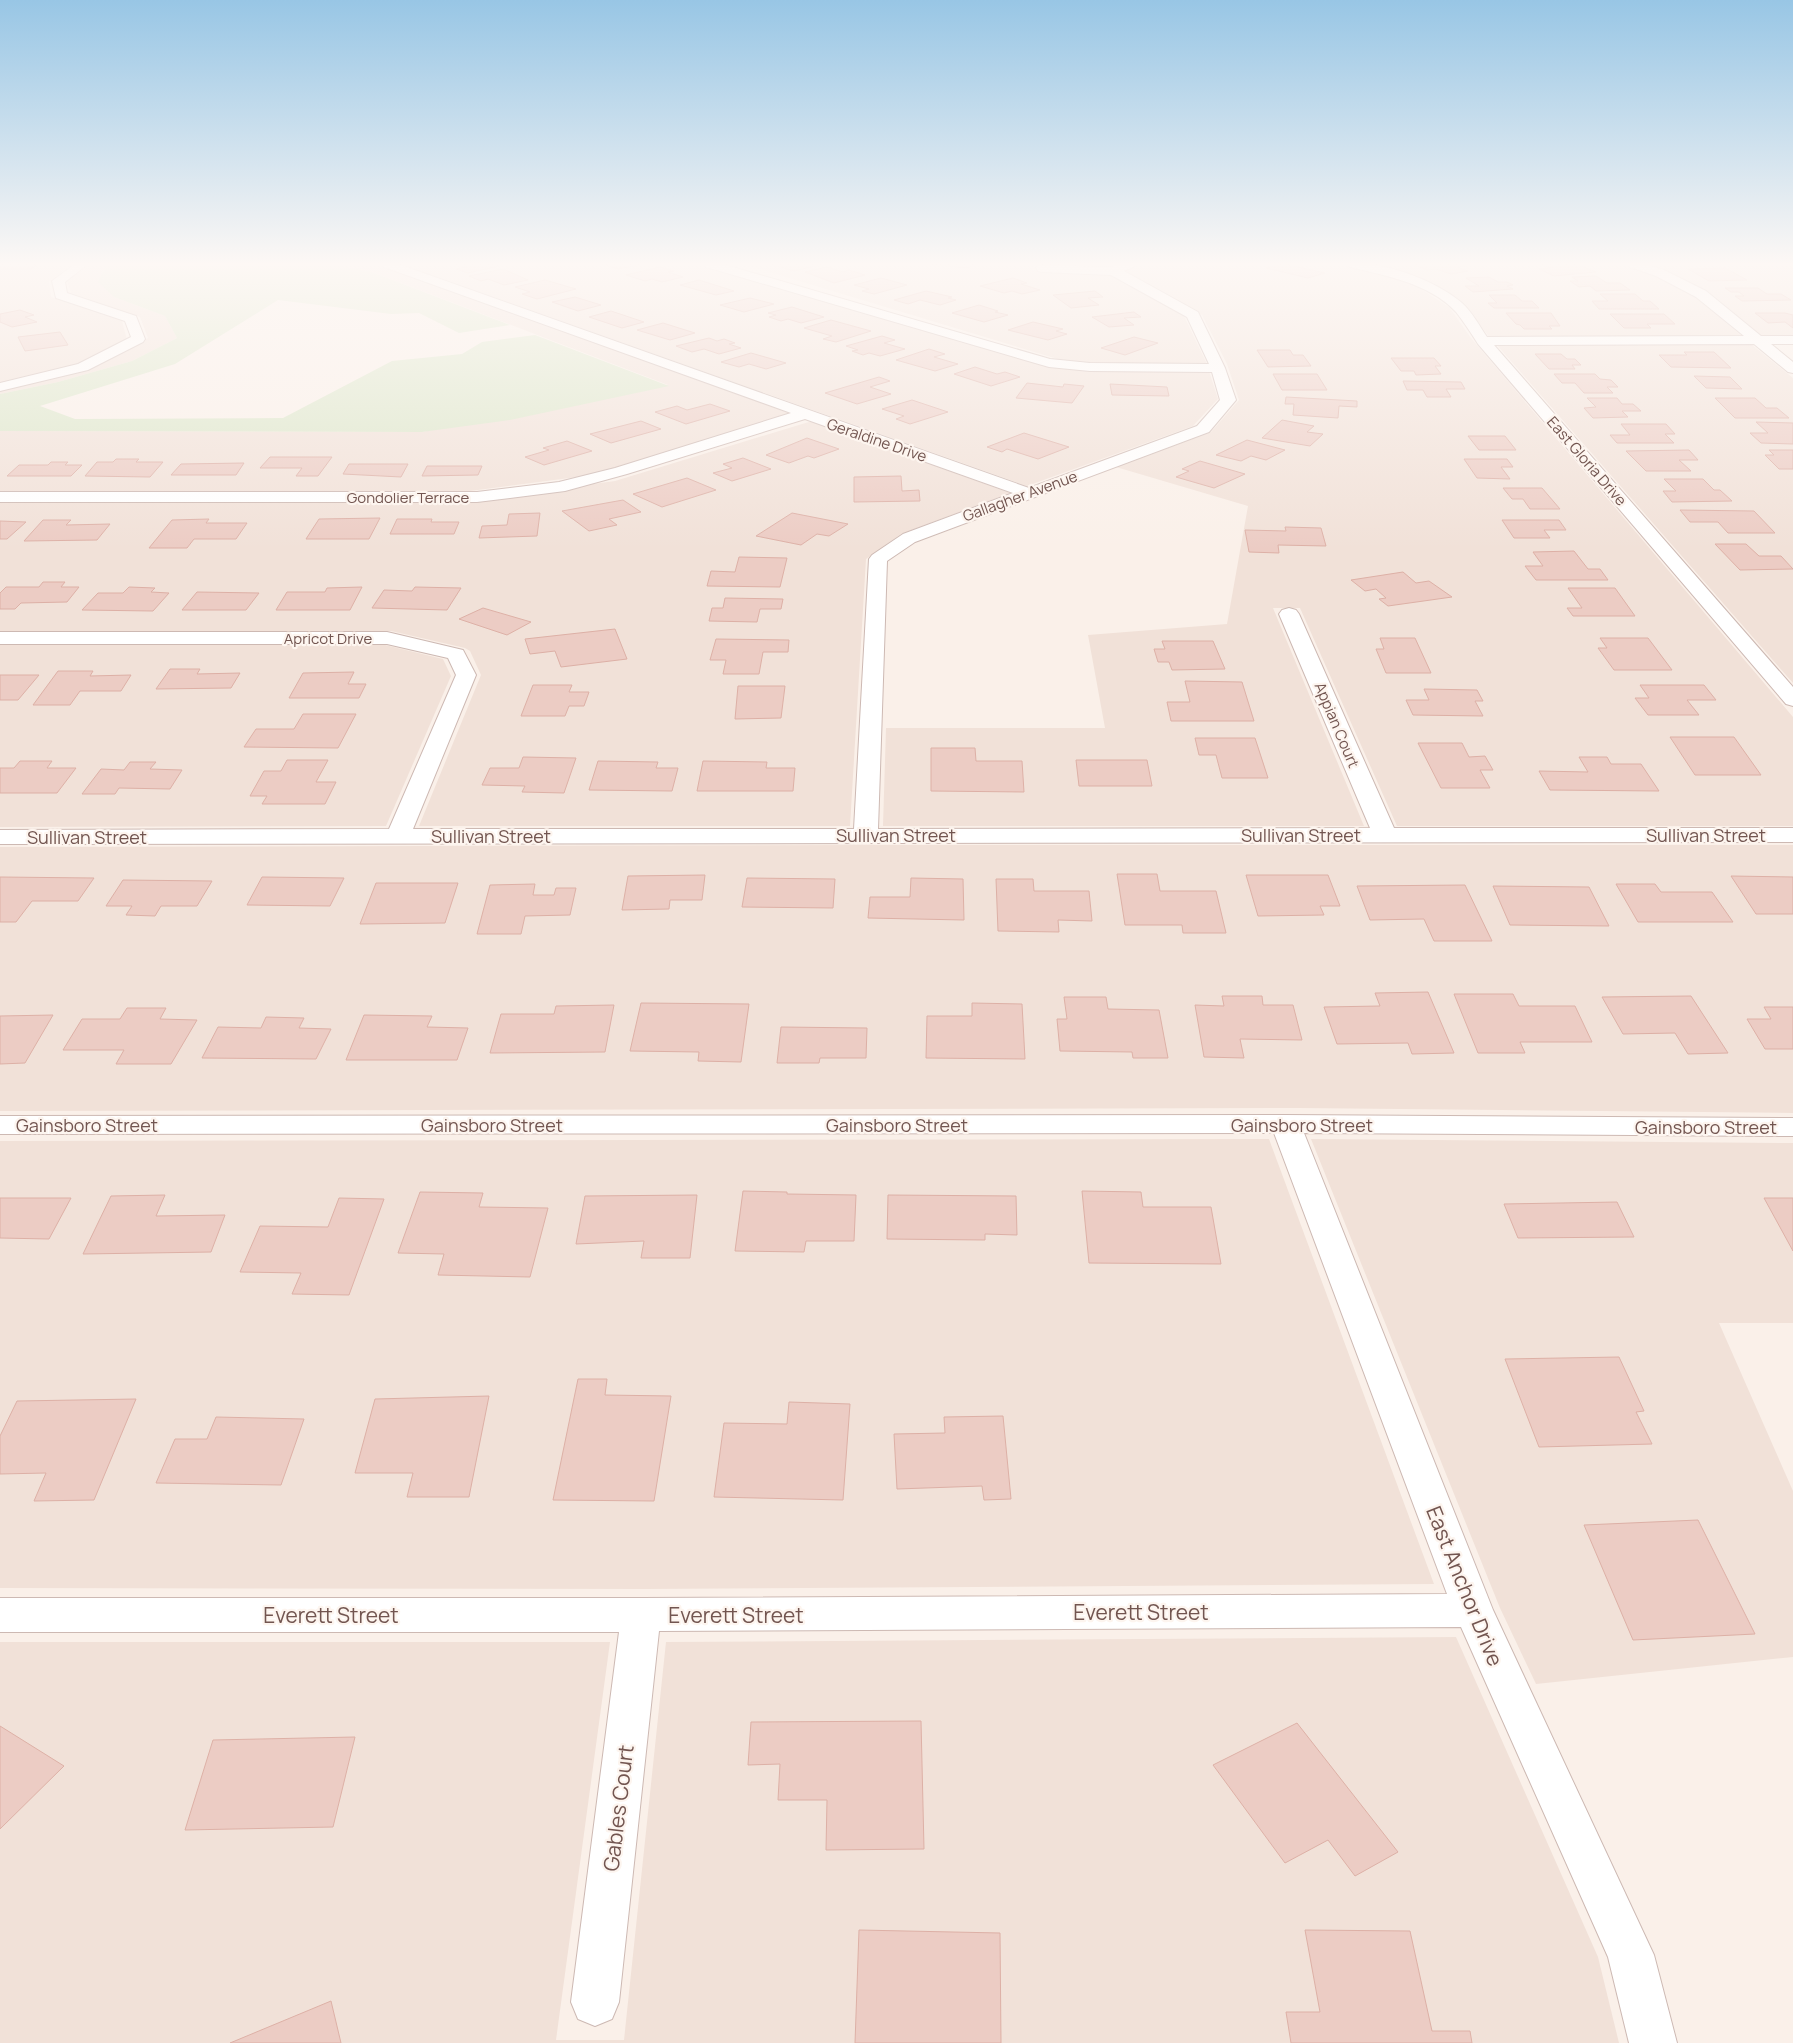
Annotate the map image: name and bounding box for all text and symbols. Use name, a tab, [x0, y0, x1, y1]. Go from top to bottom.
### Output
street label: East Gloria Drive	[1542, 412, 1632, 510]
street label: Geraldine Drive	[824, 413, 930, 467]
street label: Gallagher Avenue	[960, 465, 1080, 526]
street label: Gondolier Terrace	[347, 487, 469, 508]
street label: Apricot Drive	[284, 628, 372, 649]
street label: Appian Court	[1310, 679, 1364, 771]
street label: Sullivan Street	[836, 823, 956, 847]
street label: Sullivan Street	[1241, 823, 1361, 847]
street label: Sullivan Street	[1646, 823, 1766, 847]
street label: Sullivan Street	[431, 824, 551, 848]
street label: Sullivan Street	[27, 825, 147, 849]
street label: Gainsboro Street	[16, 1113, 158, 1137]
street label: Gainsboro Street	[421, 1113, 563, 1137]
street label: Gainsboro Street	[826, 1113, 968, 1137]
street label: Gainsboro Street	[1231, 1113, 1373, 1137]
street label: Gainsboro Street	[1635, 1115, 1777, 1139]
street label: East Anchor Drive	[1420, 1502, 1510, 1670]
street label: Everett Street	[1073, 1598, 1209, 1626]
street label: Everett Street	[263, 1601, 399, 1629]
street label: Everett Street	[668, 1601, 804, 1629]
street label: Gables Court	[596, 1743, 640, 1873]

